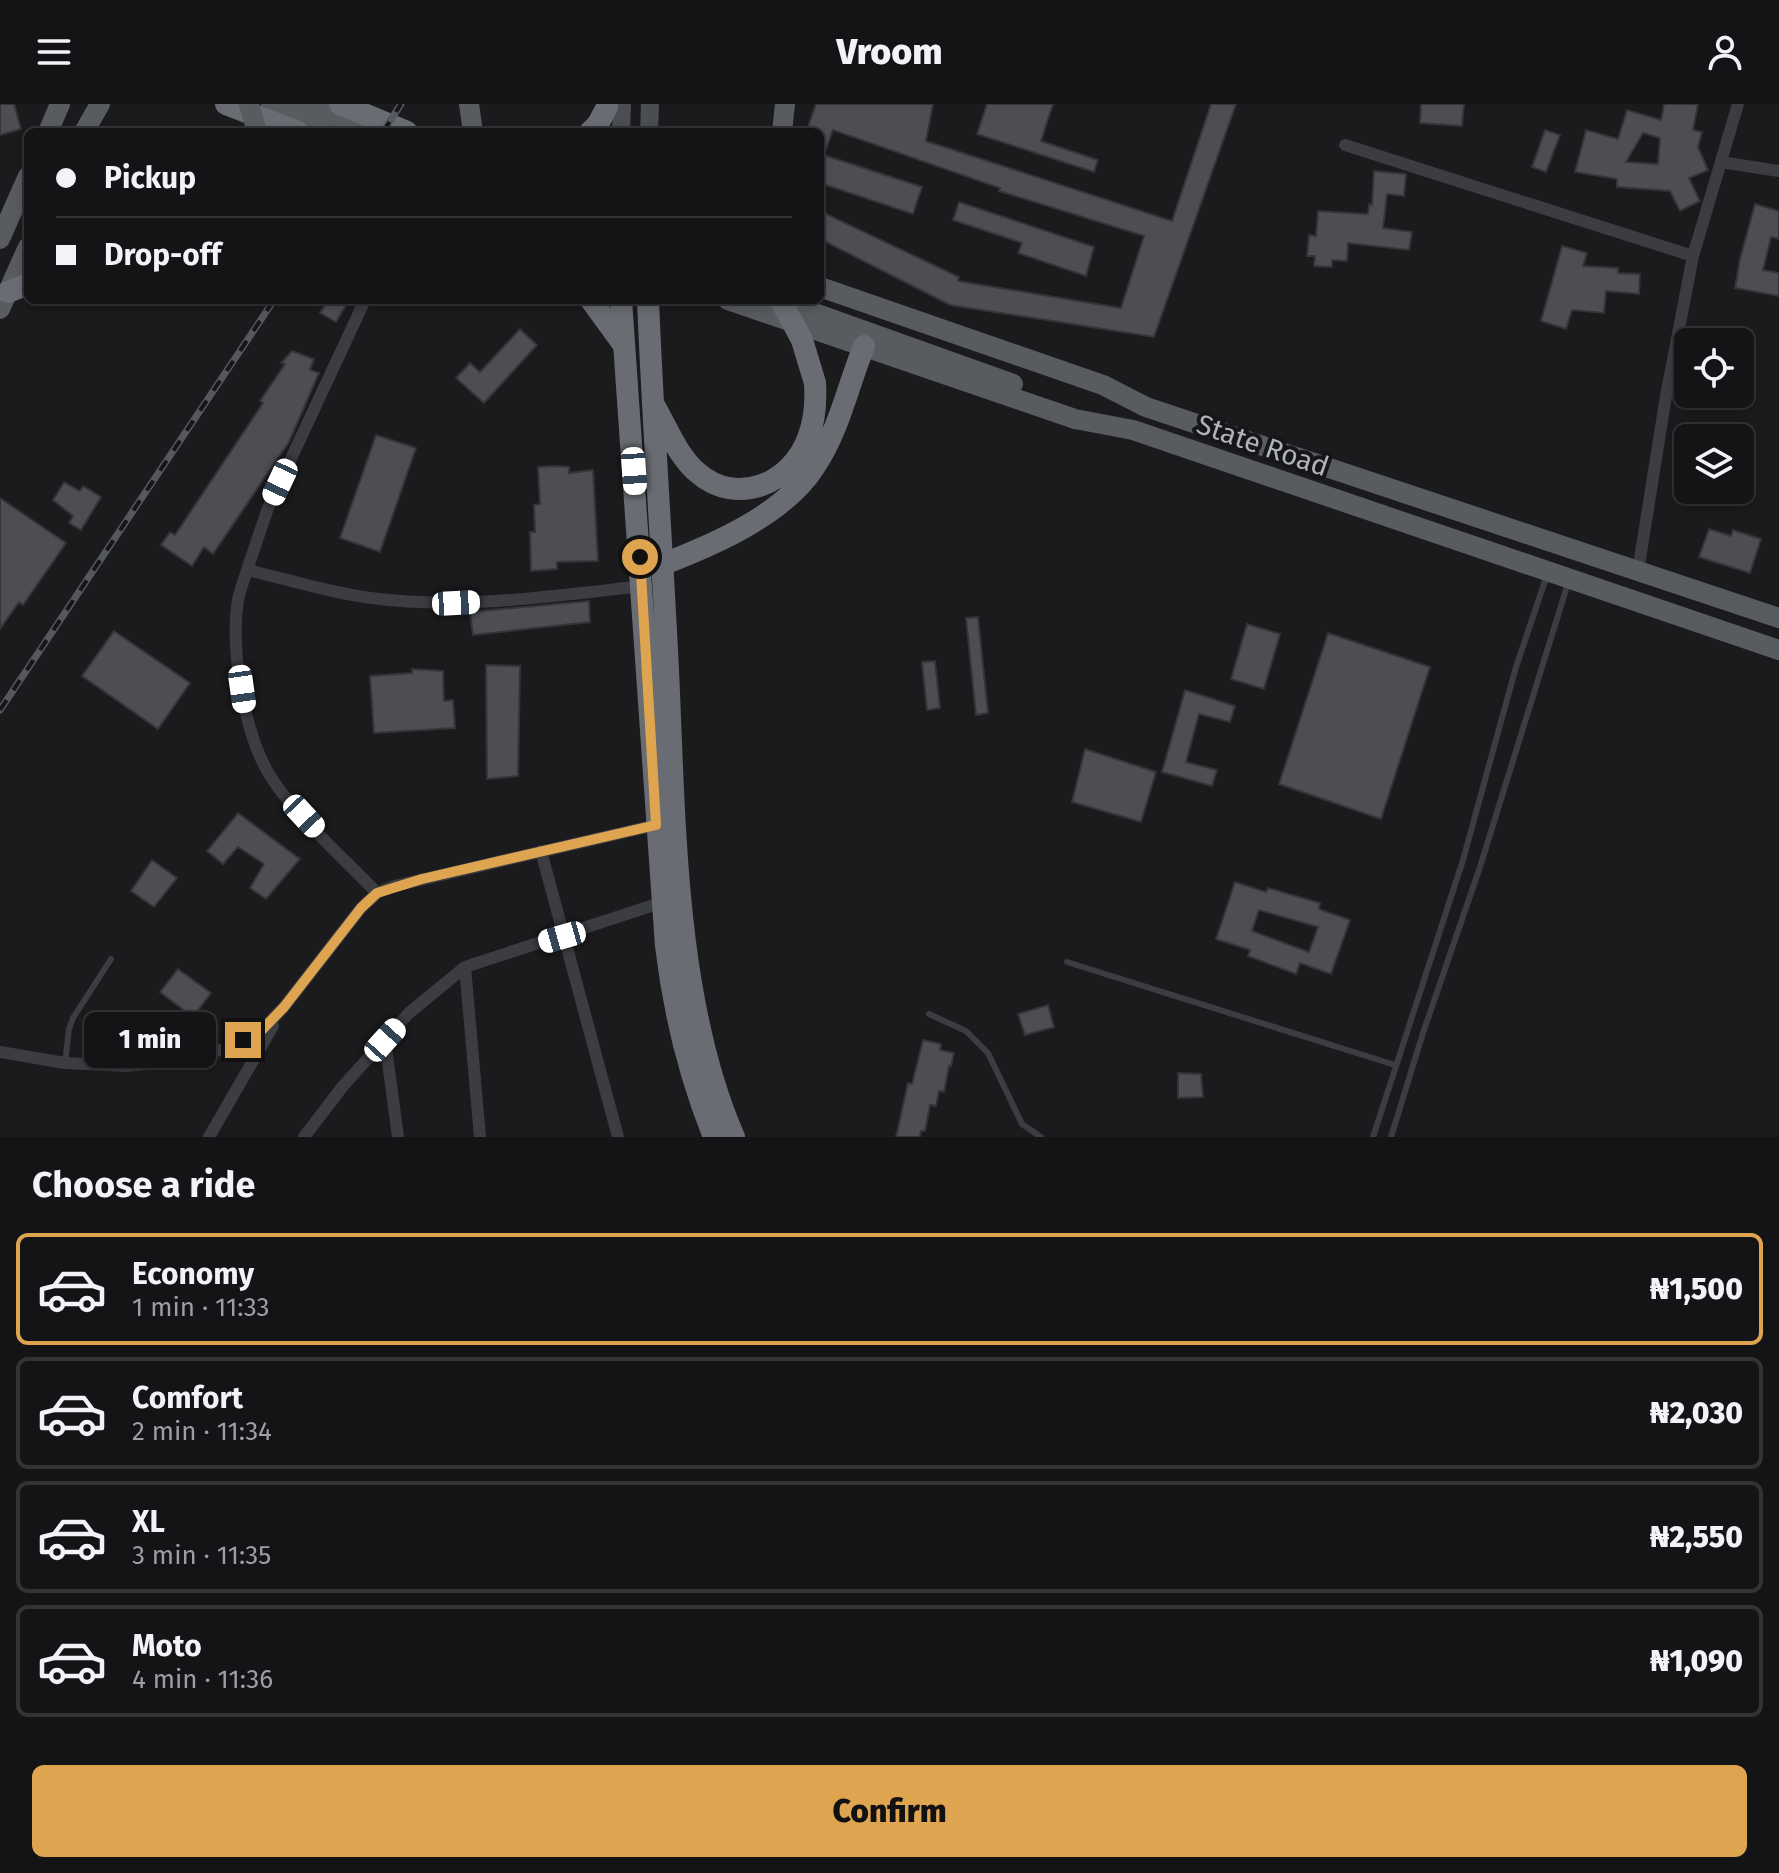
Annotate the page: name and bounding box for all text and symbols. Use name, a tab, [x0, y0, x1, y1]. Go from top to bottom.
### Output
icon: menu	[32, 30, 76, 74]
text: Vroom	[836, 30, 943, 74]
icon: person	[1703, 30, 1747, 74]
text: Pickup	[104, 160, 196, 196]
text: Drop-off	[104, 237, 221, 273]
map controls	[1674, 328, 1754, 504]
button: locate	[1674, 328, 1754, 408]
street label: State Road	[1193, 408, 1333, 483]
button: layers	[1674, 424, 1754, 504]
car	[620, 446, 648, 496]
car	[259, 455, 301, 509]
route start	[622, 539, 658, 575]
car	[431, 590, 481, 616]
car	[227, 664, 257, 714]
car	[279, 790, 329, 842]
car	[536, 919, 588, 955]
callout: 1 min	[83, 1012, 215, 1068]
car	[360, 1014, 410, 1066]
route end	[225, 1022, 261, 1058]
text: 1 min	[119, 1024, 181, 1055]
text: Choose a ride	[32, 1163, 255, 1207]
icon: car	[36, 1253, 108, 1325]
text: Economy	[132, 1256, 254, 1292]
text: ₦1,500	[1650, 1271, 1743, 1307]
text: 1 min · 11:33	[132, 1292, 270, 1323]
icon: car	[36, 1377, 108, 1449]
text: Comfort	[132, 1380, 243, 1416]
text: ₦2,030	[1650, 1395, 1743, 1431]
text: 2 min · 11:34	[132, 1416, 272, 1447]
icon: car	[36, 1501, 108, 1573]
text: XL	[132, 1504, 165, 1540]
text: ₦2,550	[1650, 1519, 1743, 1555]
text: 3 min · 11:35	[132, 1540, 271, 1571]
icon: car	[36, 1625, 108, 1697]
text: Moto	[132, 1628, 202, 1664]
text: ₦1,090	[1650, 1643, 1743, 1679]
text: 4 min · 11:36	[132, 1664, 273, 1695]
button: Confirm	[32, 1765, 1747, 1857]

